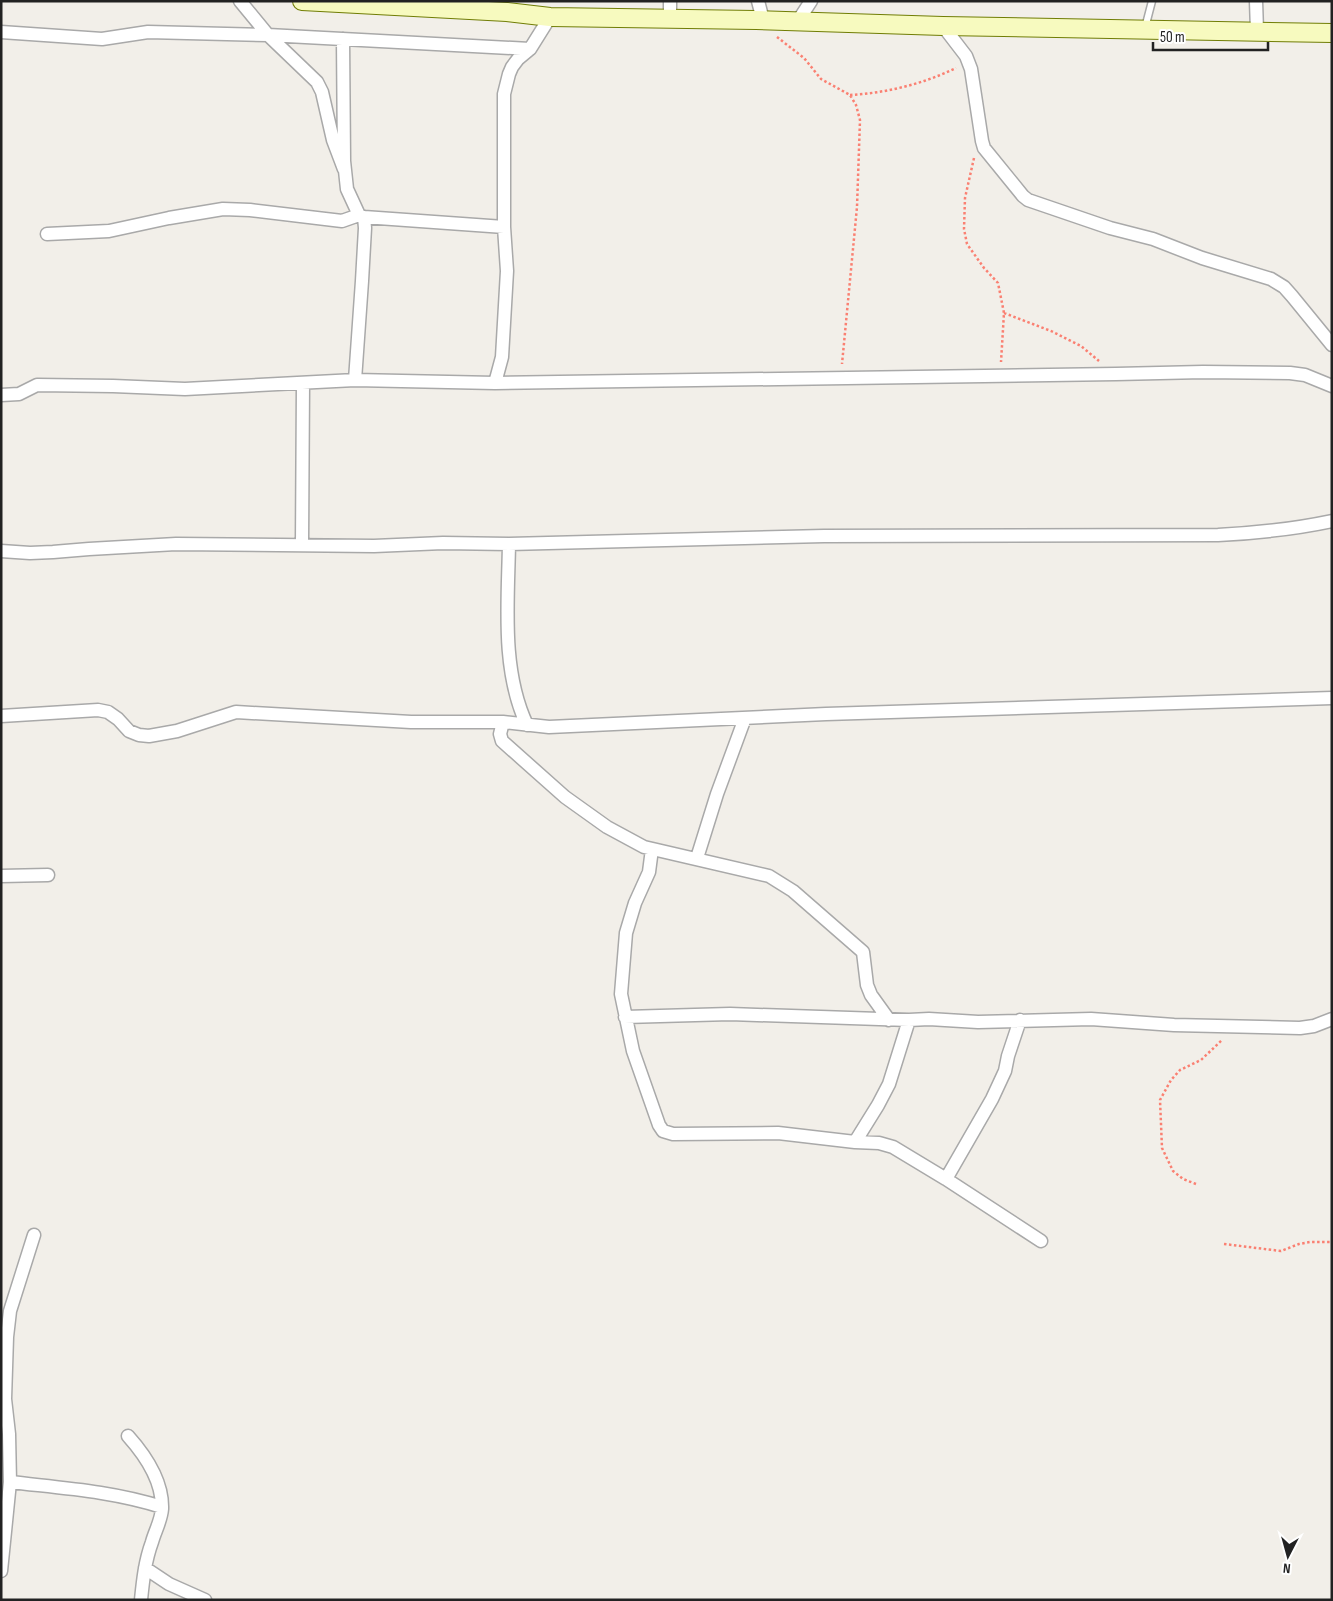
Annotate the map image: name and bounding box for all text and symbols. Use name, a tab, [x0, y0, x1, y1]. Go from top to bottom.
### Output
scale bar	[1153, 20, 1268, 52]
text: 50 m	[1160, 28, 1185, 47]
north arrow	[1263, 1531, 1313, 1581]
text: N	[1282, 1560, 1291, 1577]

